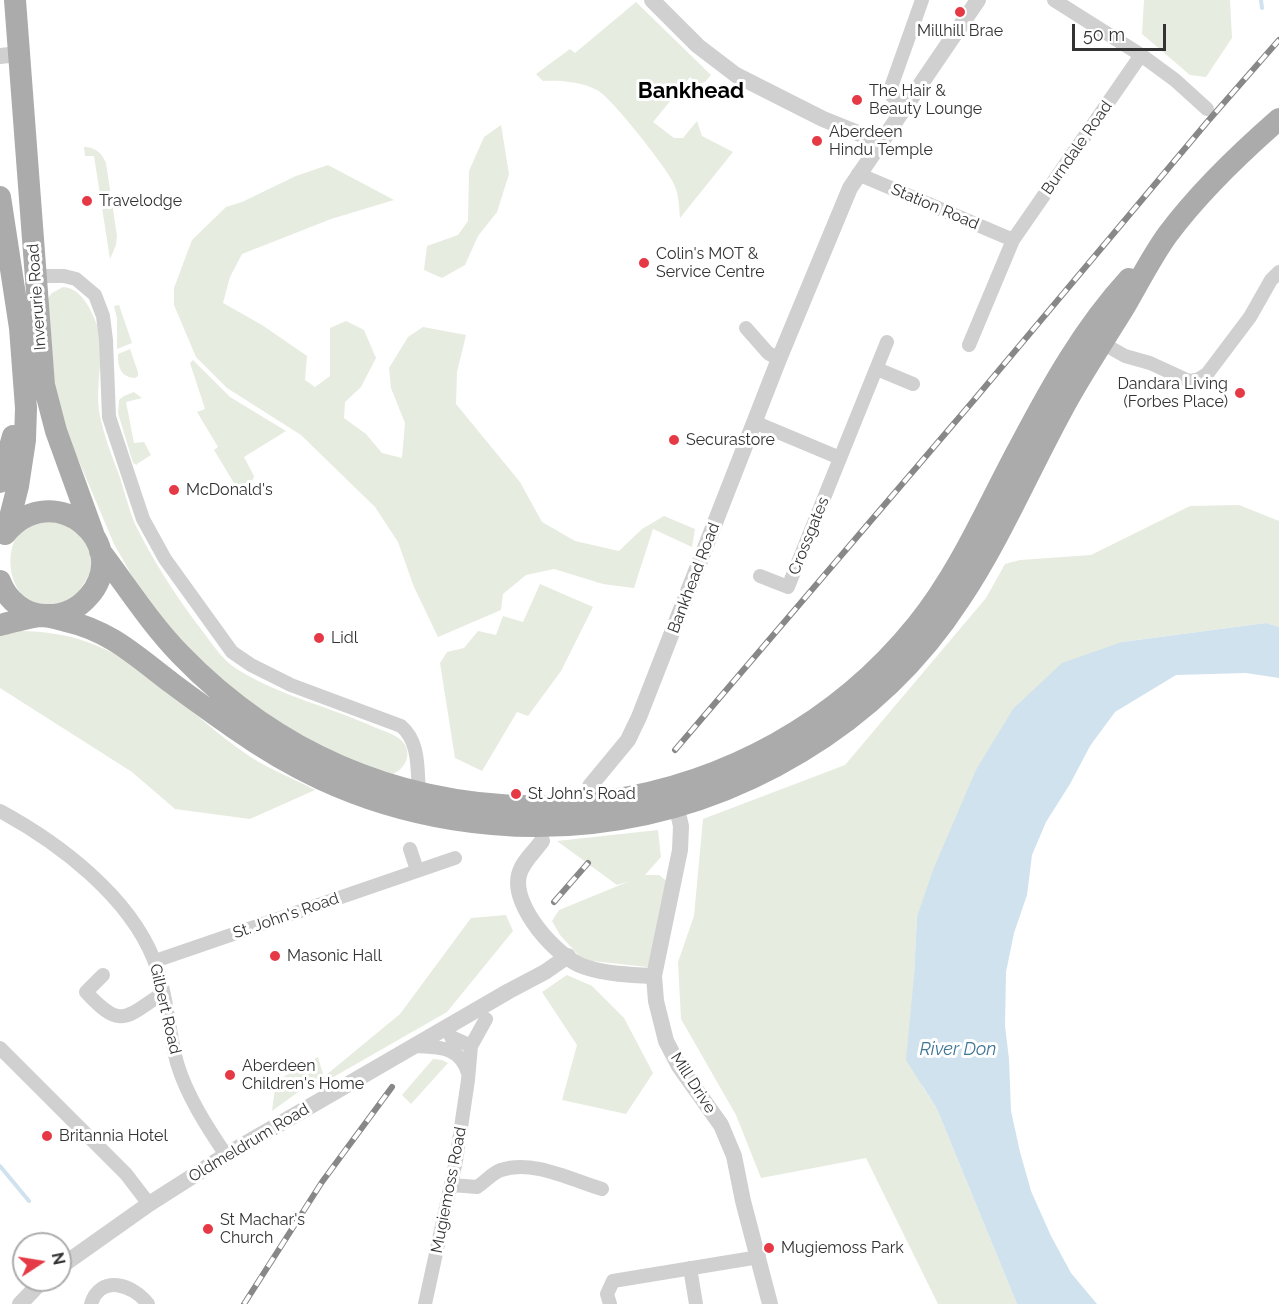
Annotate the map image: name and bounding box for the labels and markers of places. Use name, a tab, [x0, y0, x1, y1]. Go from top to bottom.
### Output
marker: Millhill Brae	[953, 5, 967, 19]
place label: Millhill Brae	[917, 21, 1003, 41]
place label: The Hair & Beauty Lounge	[869, 81, 982, 119]
marker: The Hair & Beauty Lounge	[850, 93, 864, 107]
place label: Aberdeen Hindu Temple	[829, 122, 933, 160]
marker: Aberdeen Hindu Temple	[810, 134, 824, 148]
place label: Travelodge	[99, 191, 182, 211]
marker: Travelodge	[80, 194, 94, 208]
place label: Colin's MOT & Service Centre	[656, 244, 765, 282]
marker: Colin's MOT & Service Centre	[637, 256, 651, 270]
place label: Dandara Living (Forbes Place)	[1117, 374, 1228, 412]
marker: Dandara Living (Forbes Place)	[1233, 386, 1247, 400]
place label: Securastore	[686, 430, 775, 450]
marker: Securastore	[667, 433, 681, 447]
place label: McDonald's	[186, 480, 273, 500]
marker: McDonald's	[167, 483, 181, 497]
place label: Lidl	[331, 628, 358, 648]
marker: Lidl	[312, 631, 326, 645]
place label: St John's Road	[528, 784, 636, 804]
marker: St John's Road	[509, 787, 523, 801]
place label: Masonic Hall	[287, 946, 382, 966]
marker: Masonic Hall	[268, 949, 282, 963]
place label: Aberdeen Children's Home	[242, 1056, 364, 1094]
marker: Aberdeen Children's Home	[223, 1068, 237, 1082]
place label: Britannia Hotel	[59, 1126, 168, 1146]
marker: Britannia Hotel	[40, 1129, 54, 1143]
place label: St Machar's Church	[220, 1210, 305, 1248]
marker: St Machar's Church	[201, 1222, 215, 1236]
place label: Mugiemoss Park	[781, 1238, 904, 1258]
marker: Mugiemoss Park	[762, 1241, 776, 1255]

